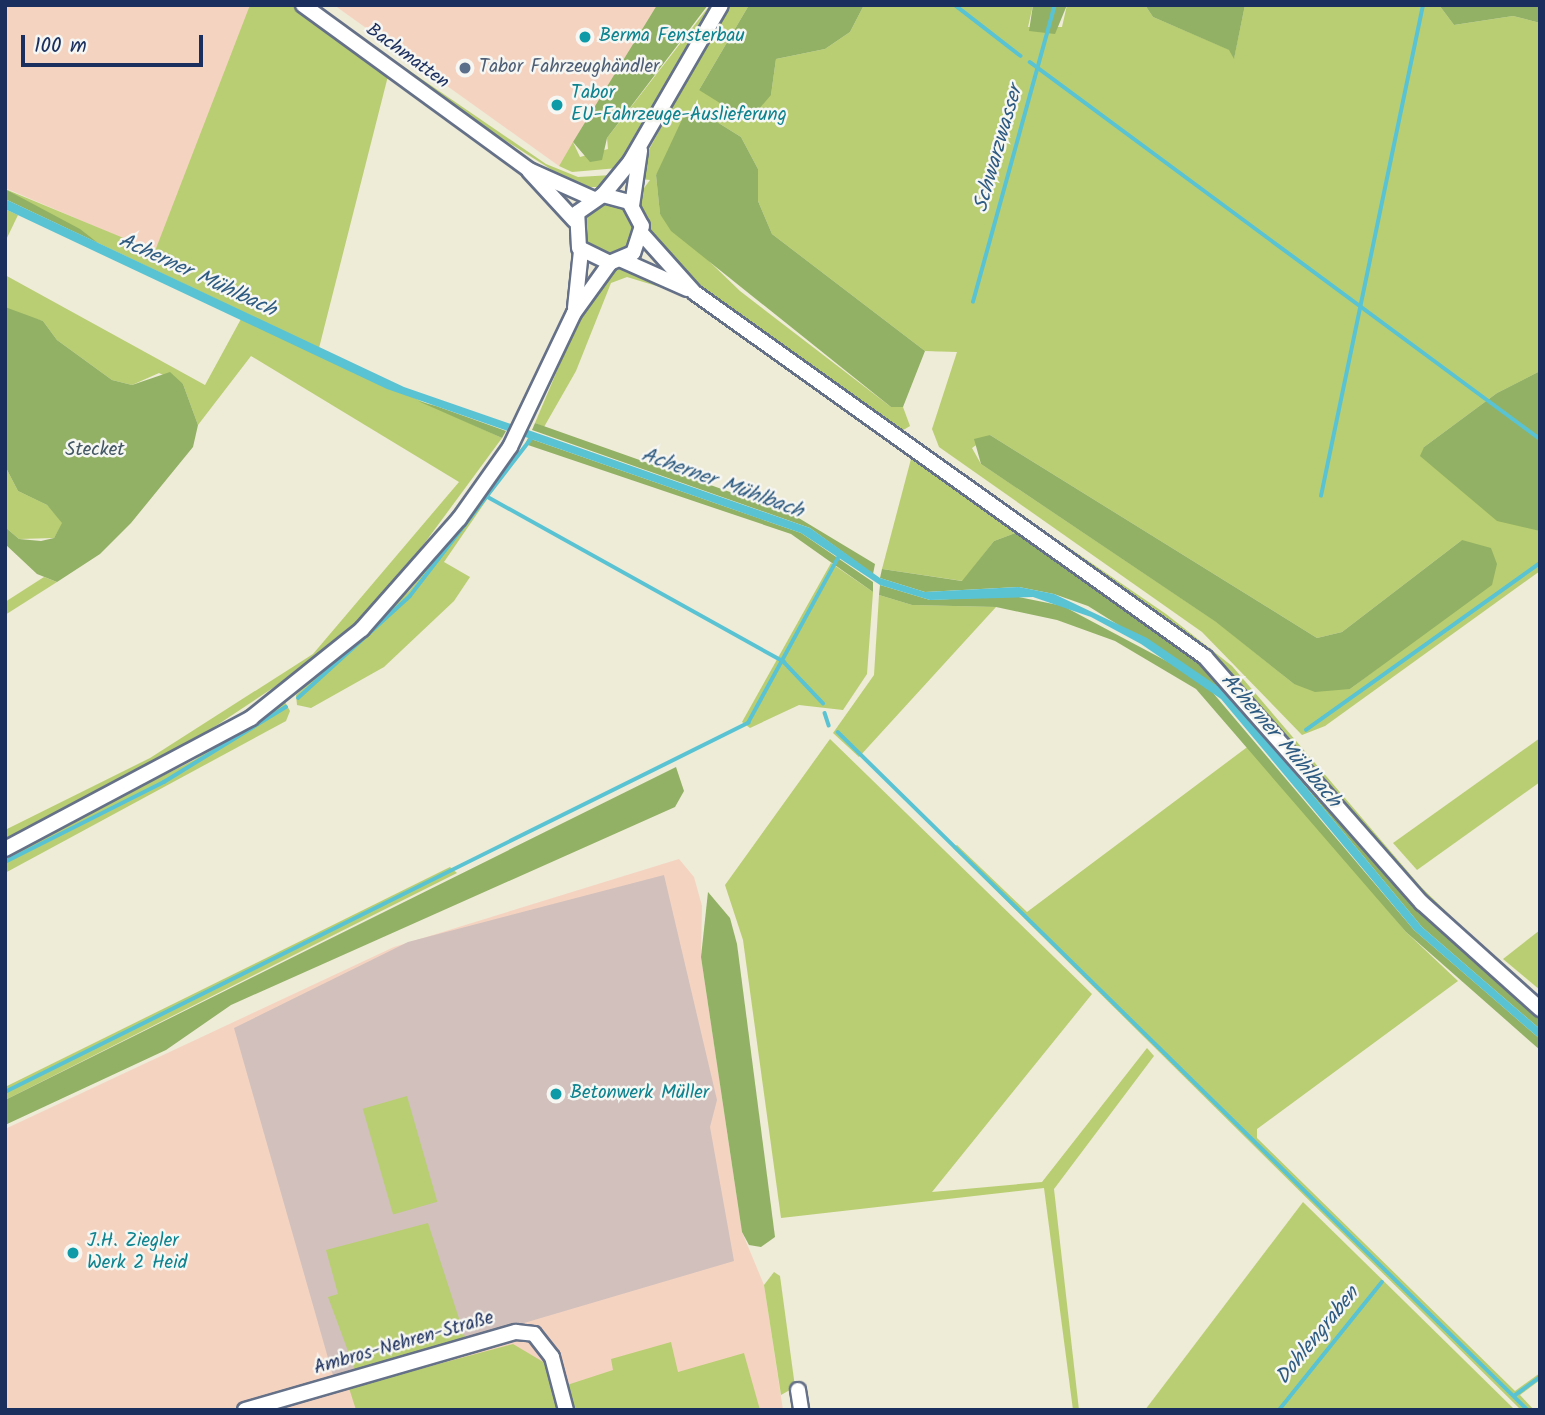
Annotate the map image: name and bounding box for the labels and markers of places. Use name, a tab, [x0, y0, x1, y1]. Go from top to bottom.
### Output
place label: Berma Fensterbau	[599, 26, 745, 48]
marker: Berma Fensterbau	[577, 29, 593, 45]
place label: Tabor Fahrzeughändler	[479, 57, 659, 79]
marker: Tabor Fahrzeughändler	[457, 60, 473, 76]
place label: Tabor EU-Fahrzeuge-Auslieferung	[571, 83, 787, 127]
marker: Tabor EU-Fahrzeuge-Auslieferung	[549, 97, 565, 113]
place label: Betonwerk Müller	[570, 1083, 709, 1105]
marker: Betonwerk Müller	[548, 1086, 564, 1102]
place label: J.H. Ziegler Werk 2 Heid	[87, 1231, 187, 1275]
marker: J.H. Ziegler Werk 2 Heid	[65, 1245, 81, 1261]

